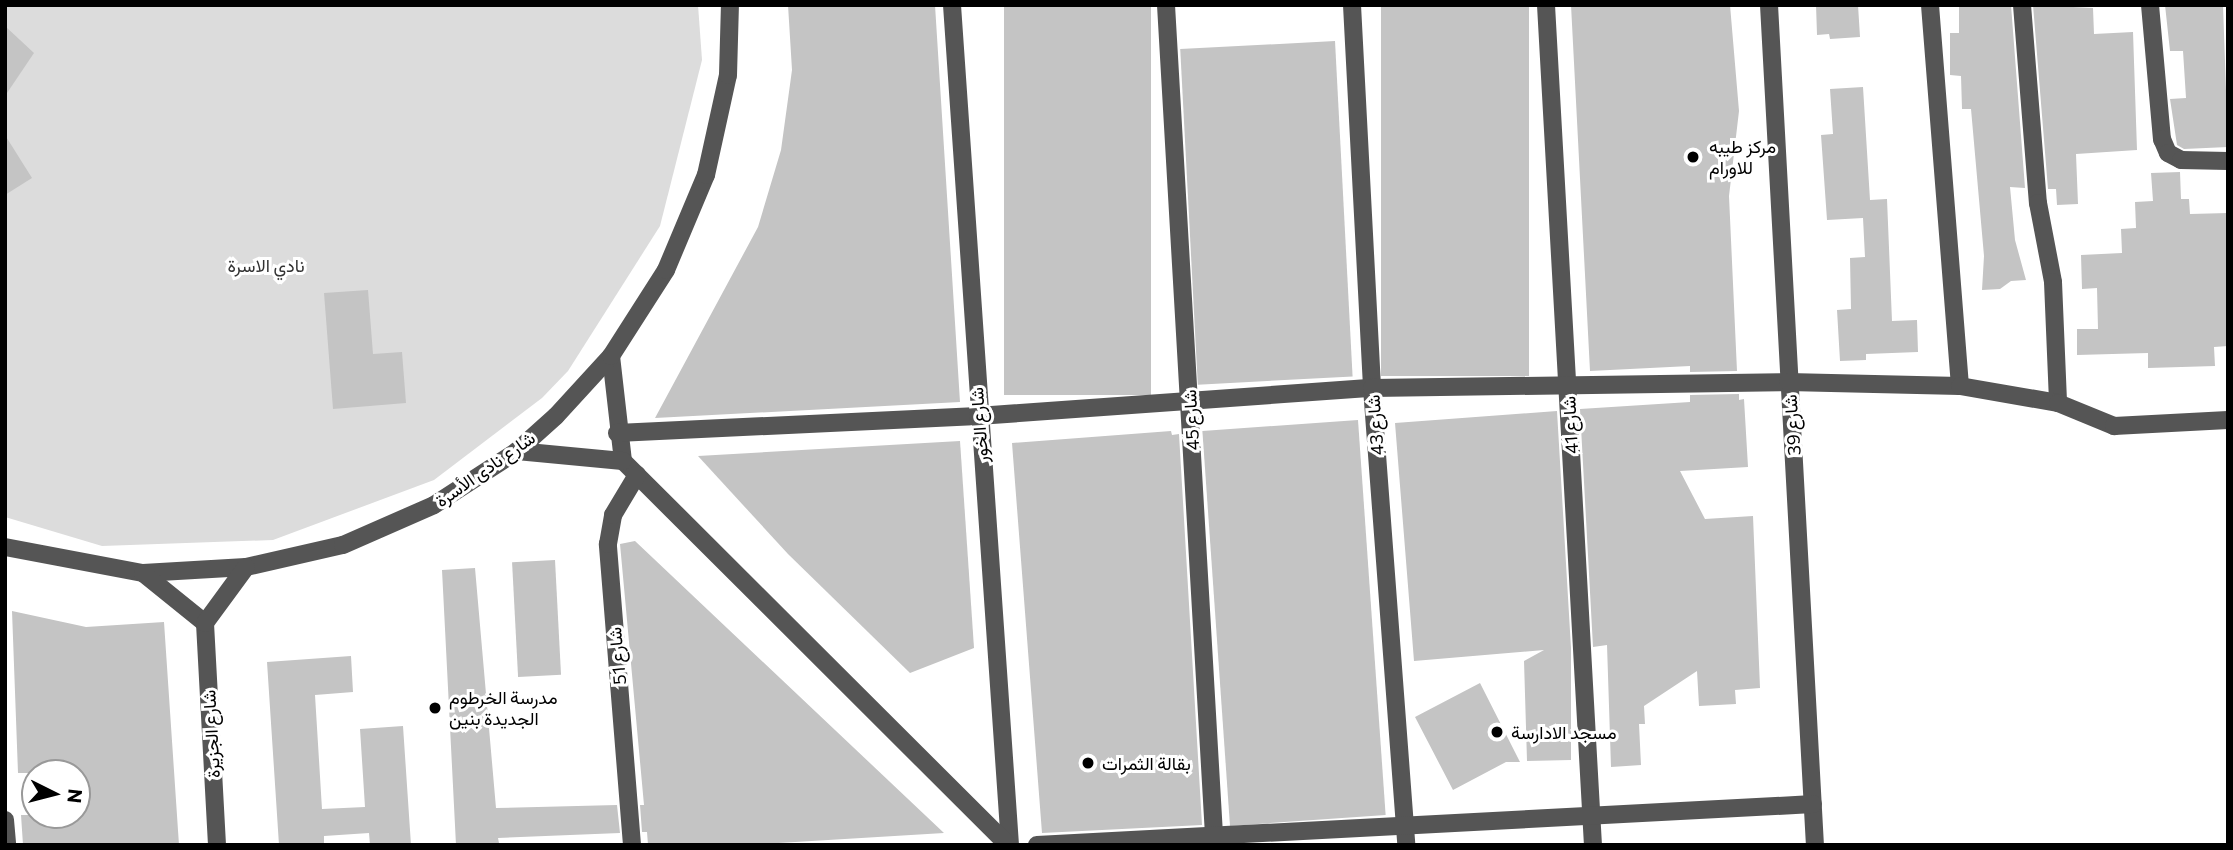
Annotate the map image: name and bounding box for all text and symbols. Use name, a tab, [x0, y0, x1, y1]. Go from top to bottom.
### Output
place label: مركز طيبه للاورام	[1709, 136, 1776, 178]
marker: مركز طيبه للاورام	[1683, 147, 1703, 167]
park label: نادي الاسرة	[227, 254, 305, 276]
street label: شارع الخور	[966, 387, 992, 463]
street label: شارع 45	[1179, 389, 1203, 451]
street label: شارع 43	[1362, 394, 1388, 456]
street label: شارع 39	[1779, 394, 1805, 456]
street label: شارع 41	[1558, 396, 1582, 454]
street label: شارع نادى الأسرة	[431, 427, 539, 511]
street label: شارع 51	[604, 626, 630, 686]
place label: مدرسة الخرطوم الجديدة بنين	[449, 687, 558, 730]
street label: شارع الجزيرة	[198, 689, 224, 779]
marker: مدرسة الخرطوم الجديدة بنين	[427, 700, 443, 716]
place label: مسجد الادارسة	[1511, 721, 1617, 743]
marker: مسجد الادارسة	[1489, 724, 1505, 740]
place label: بقالة الثمرات	[1102, 752, 1191, 774]
marker: بقالة الثمرات	[1080, 755, 1096, 771]
north arrow	[21, 759, 91, 829]
text: N	[63, 788, 88, 804]

